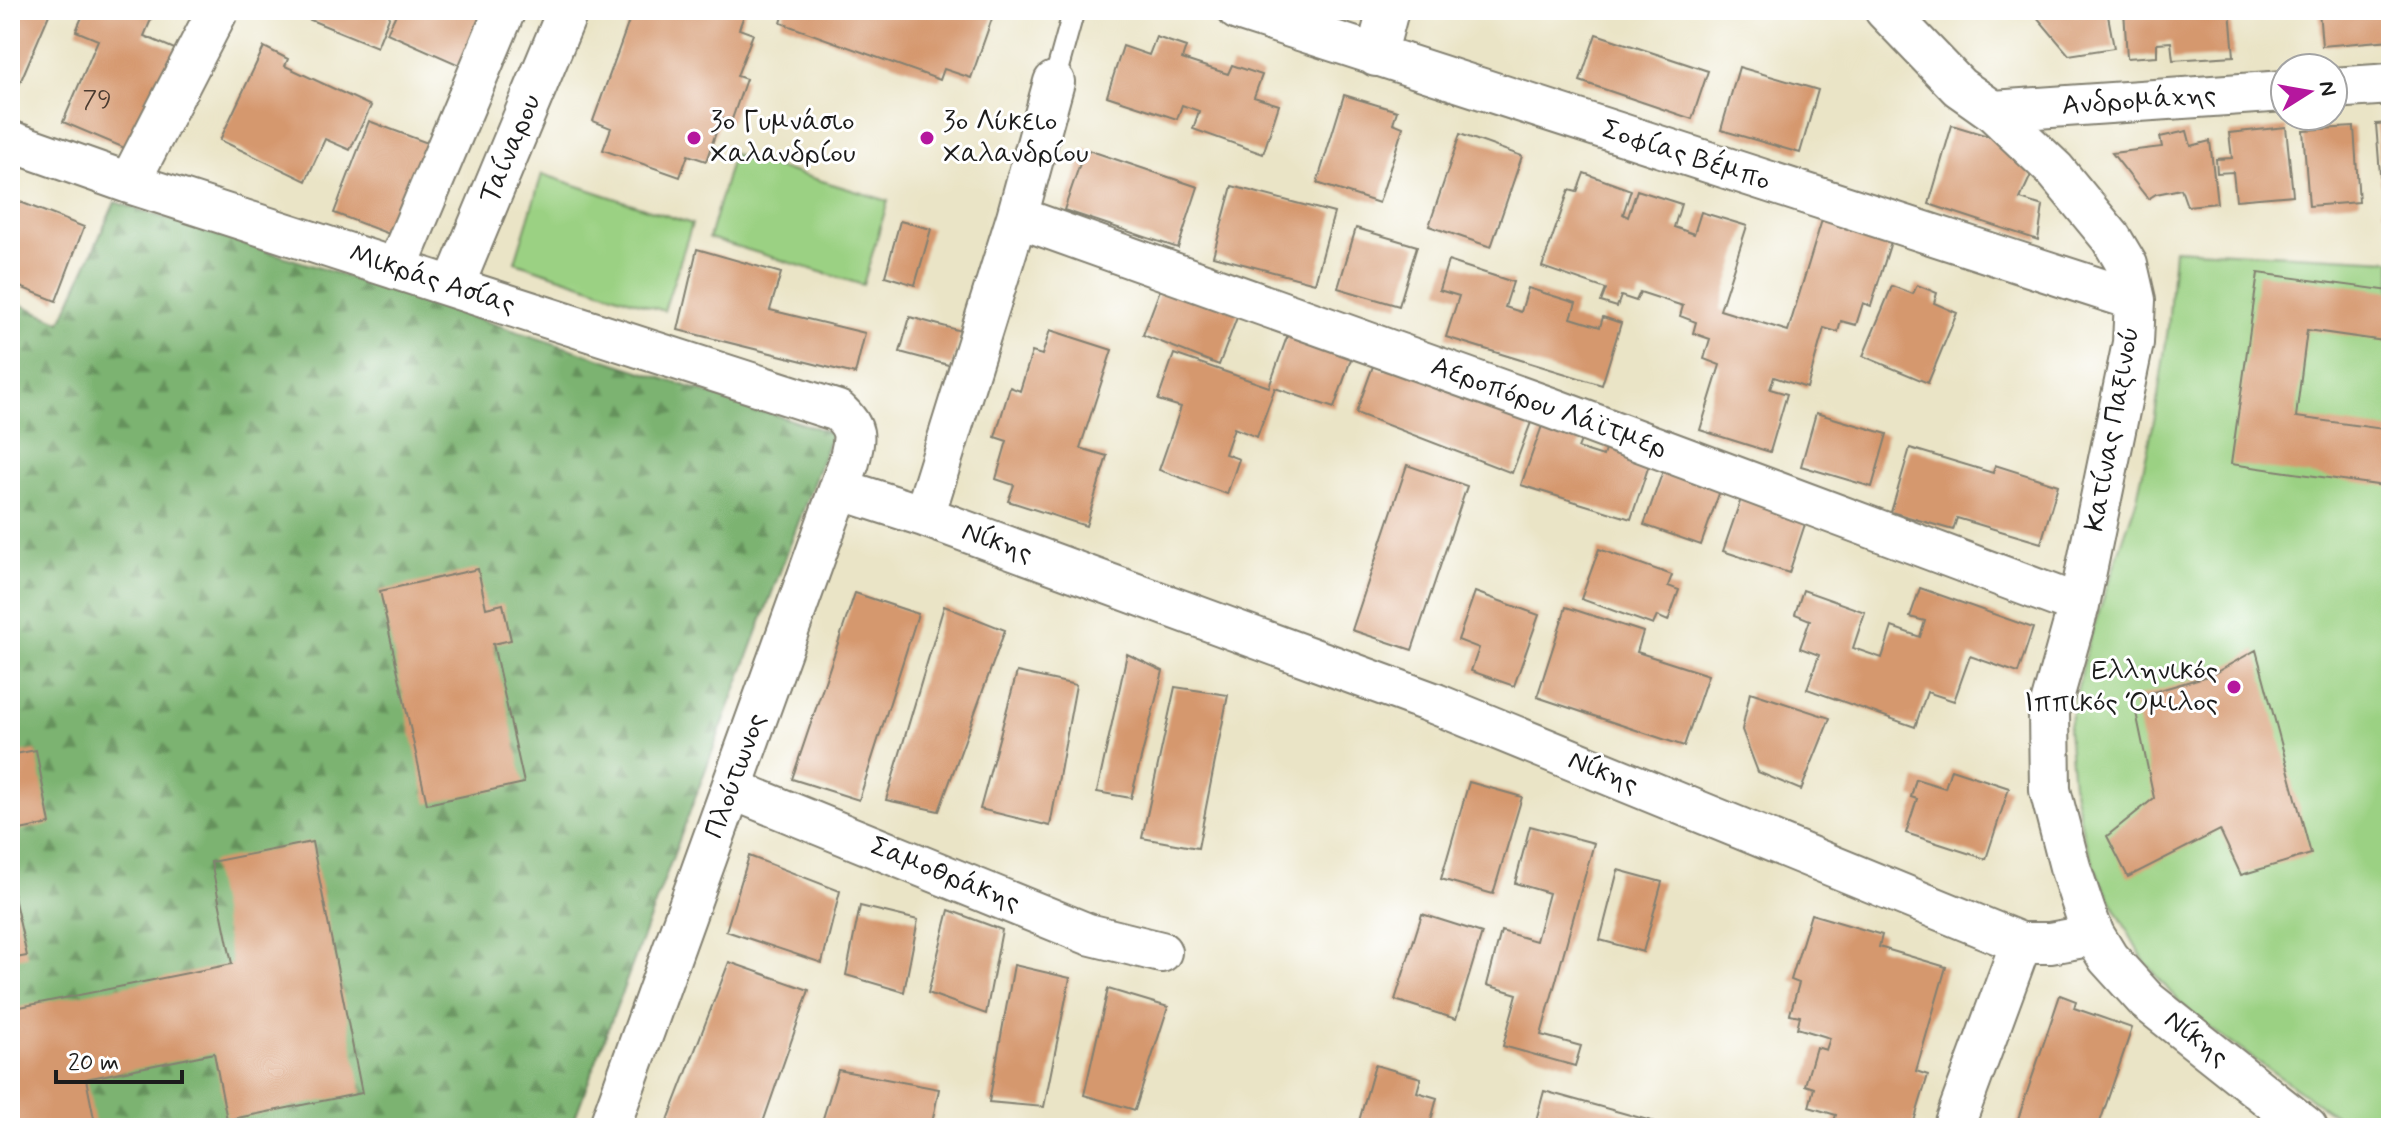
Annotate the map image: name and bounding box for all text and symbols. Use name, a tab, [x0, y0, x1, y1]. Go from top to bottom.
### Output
north arrow	[2269, 52, 2349, 132]
street label: Ανδρομάχης	[2060, 77, 2218, 125]
text: N	[2312, 79, 2342, 98]
house number: 79	[83, 85, 111, 116]
street label: Ταίναρου	[471, 89, 551, 209]
place label: 3ο Γυμνάσιο Χαλανδρίου	[710, 104, 856, 173]
place label: 3ο Λύκειο Χαλανδρίου	[943, 104, 1089, 173]
street label: Σοφίας Βέμπο	[1597, 111, 1775, 201]
marker: 3ο Γυμνάσιο Χαλανδρίου	[685, 129, 703, 147]
marker: 3ο Λύκειο Χαλανδρίου	[918, 129, 936, 147]
street label: Μικράς Ασίας	[344, 236, 520, 324]
street label: Κατίνας Παξινού	[2077, 324, 2149, 534]
street label: Αεροπόρου Λάϊτμερ	[1426, 348, 1672, 468]
street label: Νίκης	[957, 513, 1037, 573]
place label: Ελληνικός Ιππικός Όμιλος	[2024, 653, 2218, 722]
marker: Ελληνικός Ιππικός Όμιλος	[2225, 678, 2243, 696]
street label: Πλούτωνος	[696, 708, 776, 844]
street label: Νίκης	[1562, 742, 1644, 804]
street label: Σαμοθράκης	[865, 828, 1025, 922]
street label: Νίκης	[2156, 1002, 2236, 1076]
scale bar	[56, 1034, 182, 1084]
text: 20 m	[68, 1048, 119, 1079]

